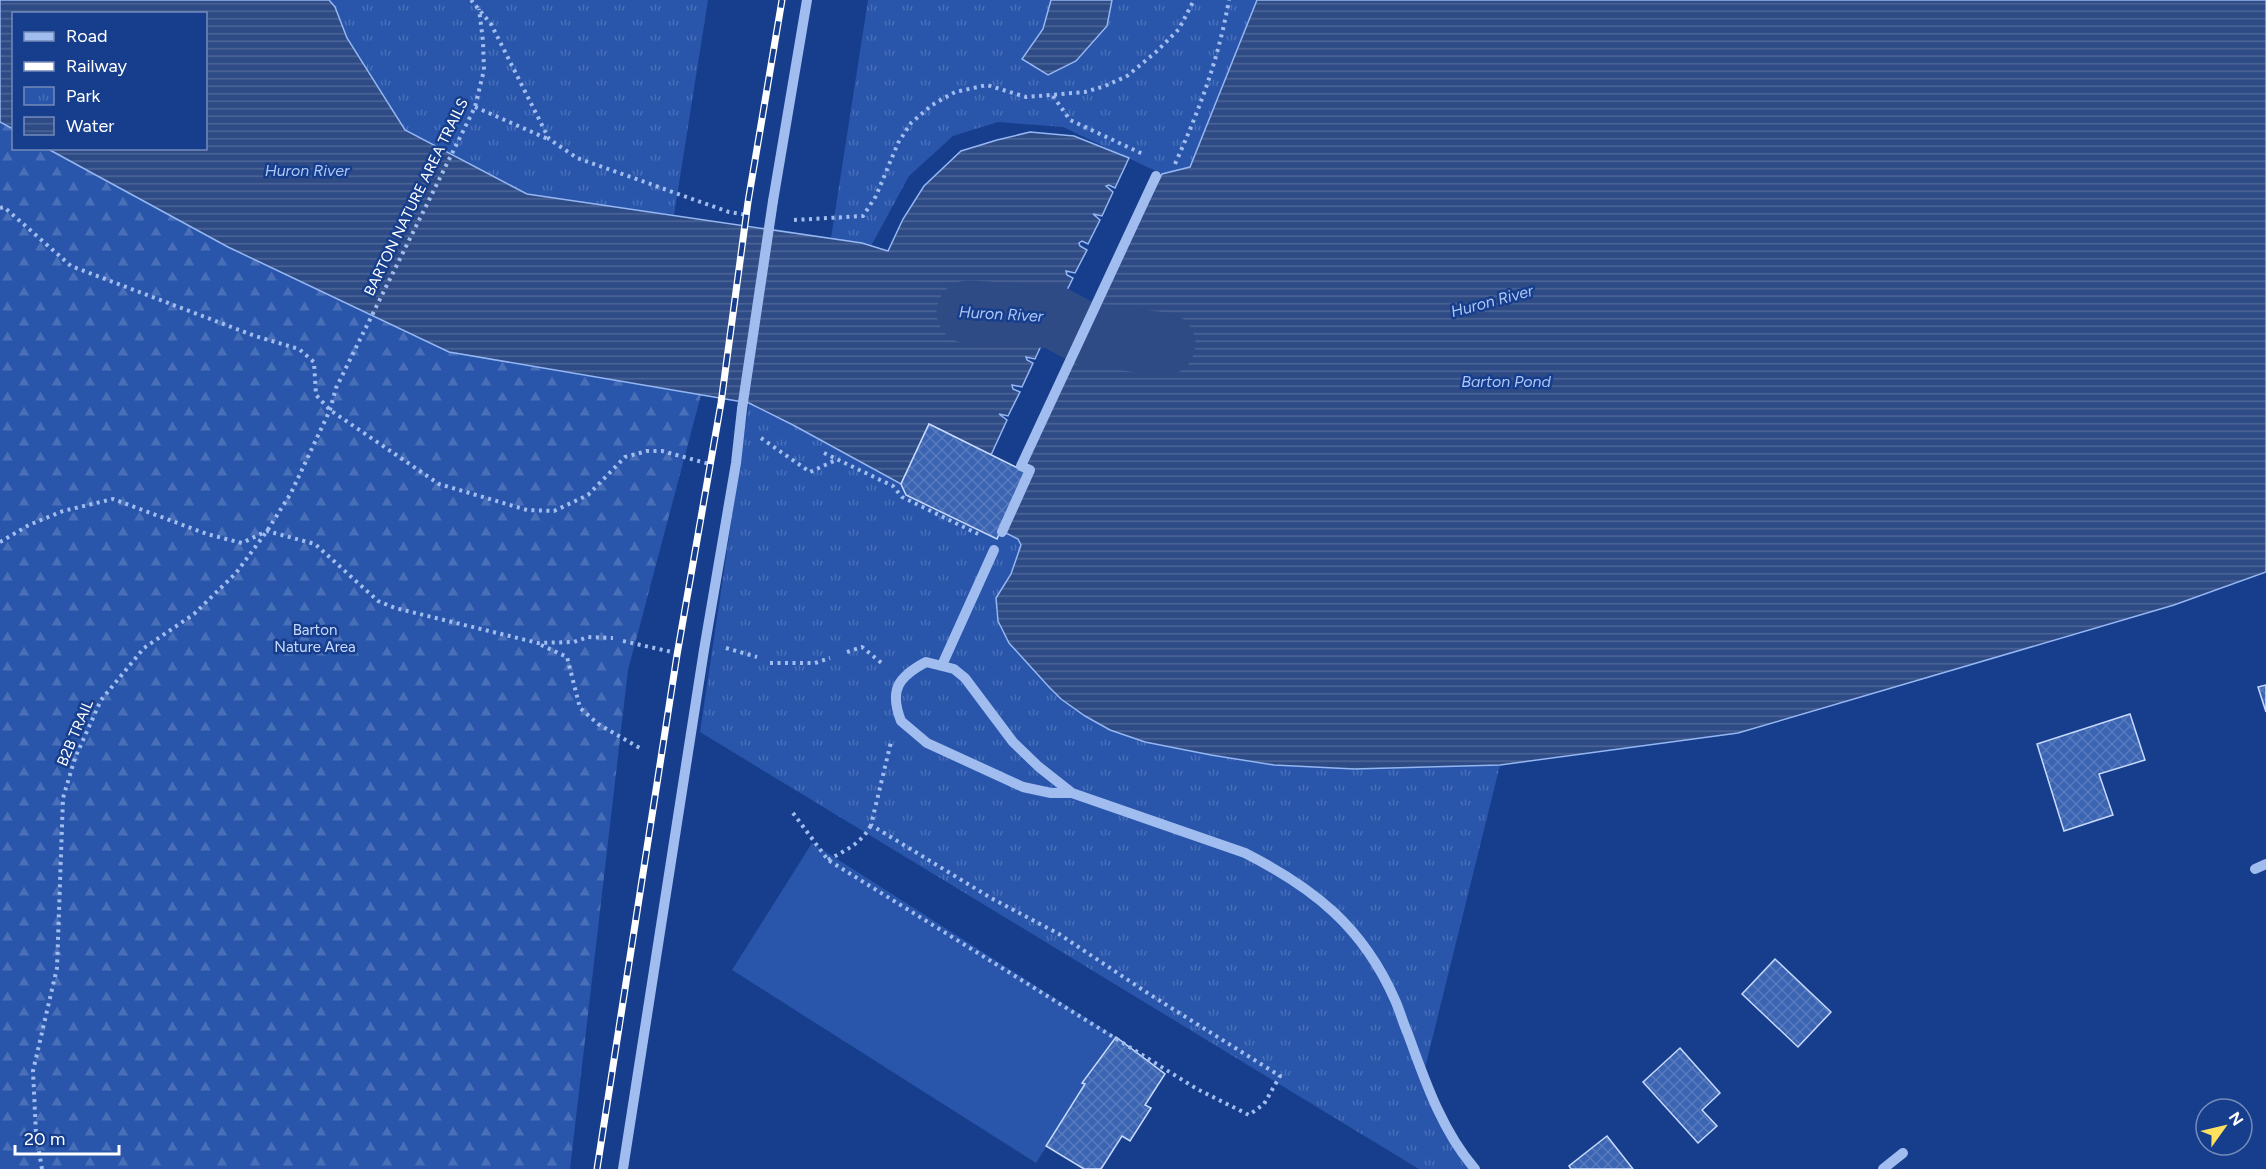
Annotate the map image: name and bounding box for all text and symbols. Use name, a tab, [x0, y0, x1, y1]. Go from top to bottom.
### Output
legend	[12, 12, 207, 150]
text: Road	[66, 25, 107, 47]
text: Railway	[66, 55, 128, 77]
text: Park	[66, 85, 101, 107]
street label: BARTON NATURE AREA TRAILS	[360, 95, 472, 299]
text: Water	[66, 115, 114, 137]
water label: Huron River	[265, 161, 350, 180]
water label: Huron River	[1449, 281, 1536, 321]
water label: Huron River	[958, 302, 1044, 326]
water label: Barton Pond	[1461, 372, 1551, 391]
park label: Barton Nature Area	[274, 621, 356, 656]
street label: B2B TRAIL	[53, 697, 97, 769]
north arrow	[2194, 1097, 2254, 1157]
text: N	[2225, 1108, 2247, 1129]
scale bar	[15, 1118, 118, 1156]
text: 20 m	[24, 1128, 65, 1150]

